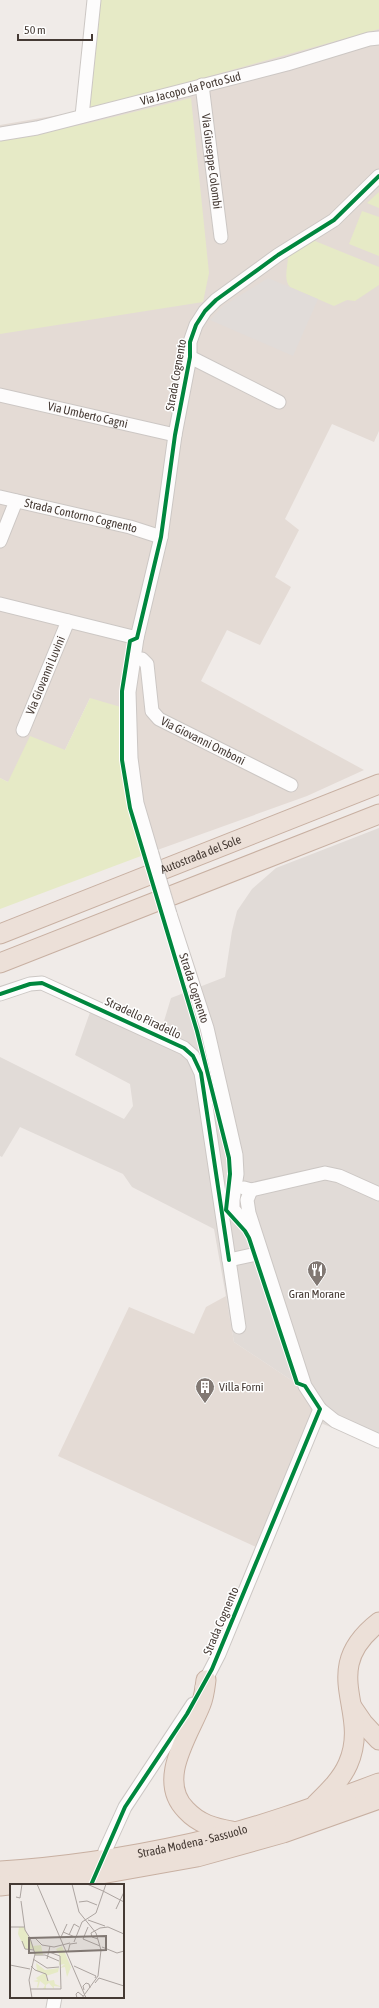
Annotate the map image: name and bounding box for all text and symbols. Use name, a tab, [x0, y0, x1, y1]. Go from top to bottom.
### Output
scale bar	[18, 16, 92, 42]
text: 50 m	[24, 23, 46, 37]
street label: Via Jacopo da Porto Sud	[139, 69, 242, 108]
street label: Via Giuseppe Colombi	[199, 113, 224, 210]
street label: Strada Cognento	[163, 338, 189, 412]
street label: Via Umberto Cagni	[46, 399, 129, 431]
street label: Strada Contorno Cognento	[23, 496, 139, 536]
street label: Via Giovanni Luvini	[23, 634, 68, 717]
street label: Via Giovanni Omboni	[158, 714, 247, 768]
street label: Autostrada del Sole	[159, 832, 243, 877]
street label: Strada Cognento	[176, 951, 212, 1025]
street label: Stradello Piradello	[103, 994, 184, 1042]
restaurant icon: Gran Morane	[306, 1259, 328, 1287]
place label: Gran Morane	[289, 1287, 345, 1301]
building icon: Villa Forni	[194, 1376, 216, 1404]
place label: Villa Forni	[219, 1380, 264, 1394]
street label: Strada Cognento	[200, 1585, 242, 1657]
street label: Strada Modena - Sassuolo	[136, 1822, 249, 1861]
inset map	[10, 1884, 124, 1998]

